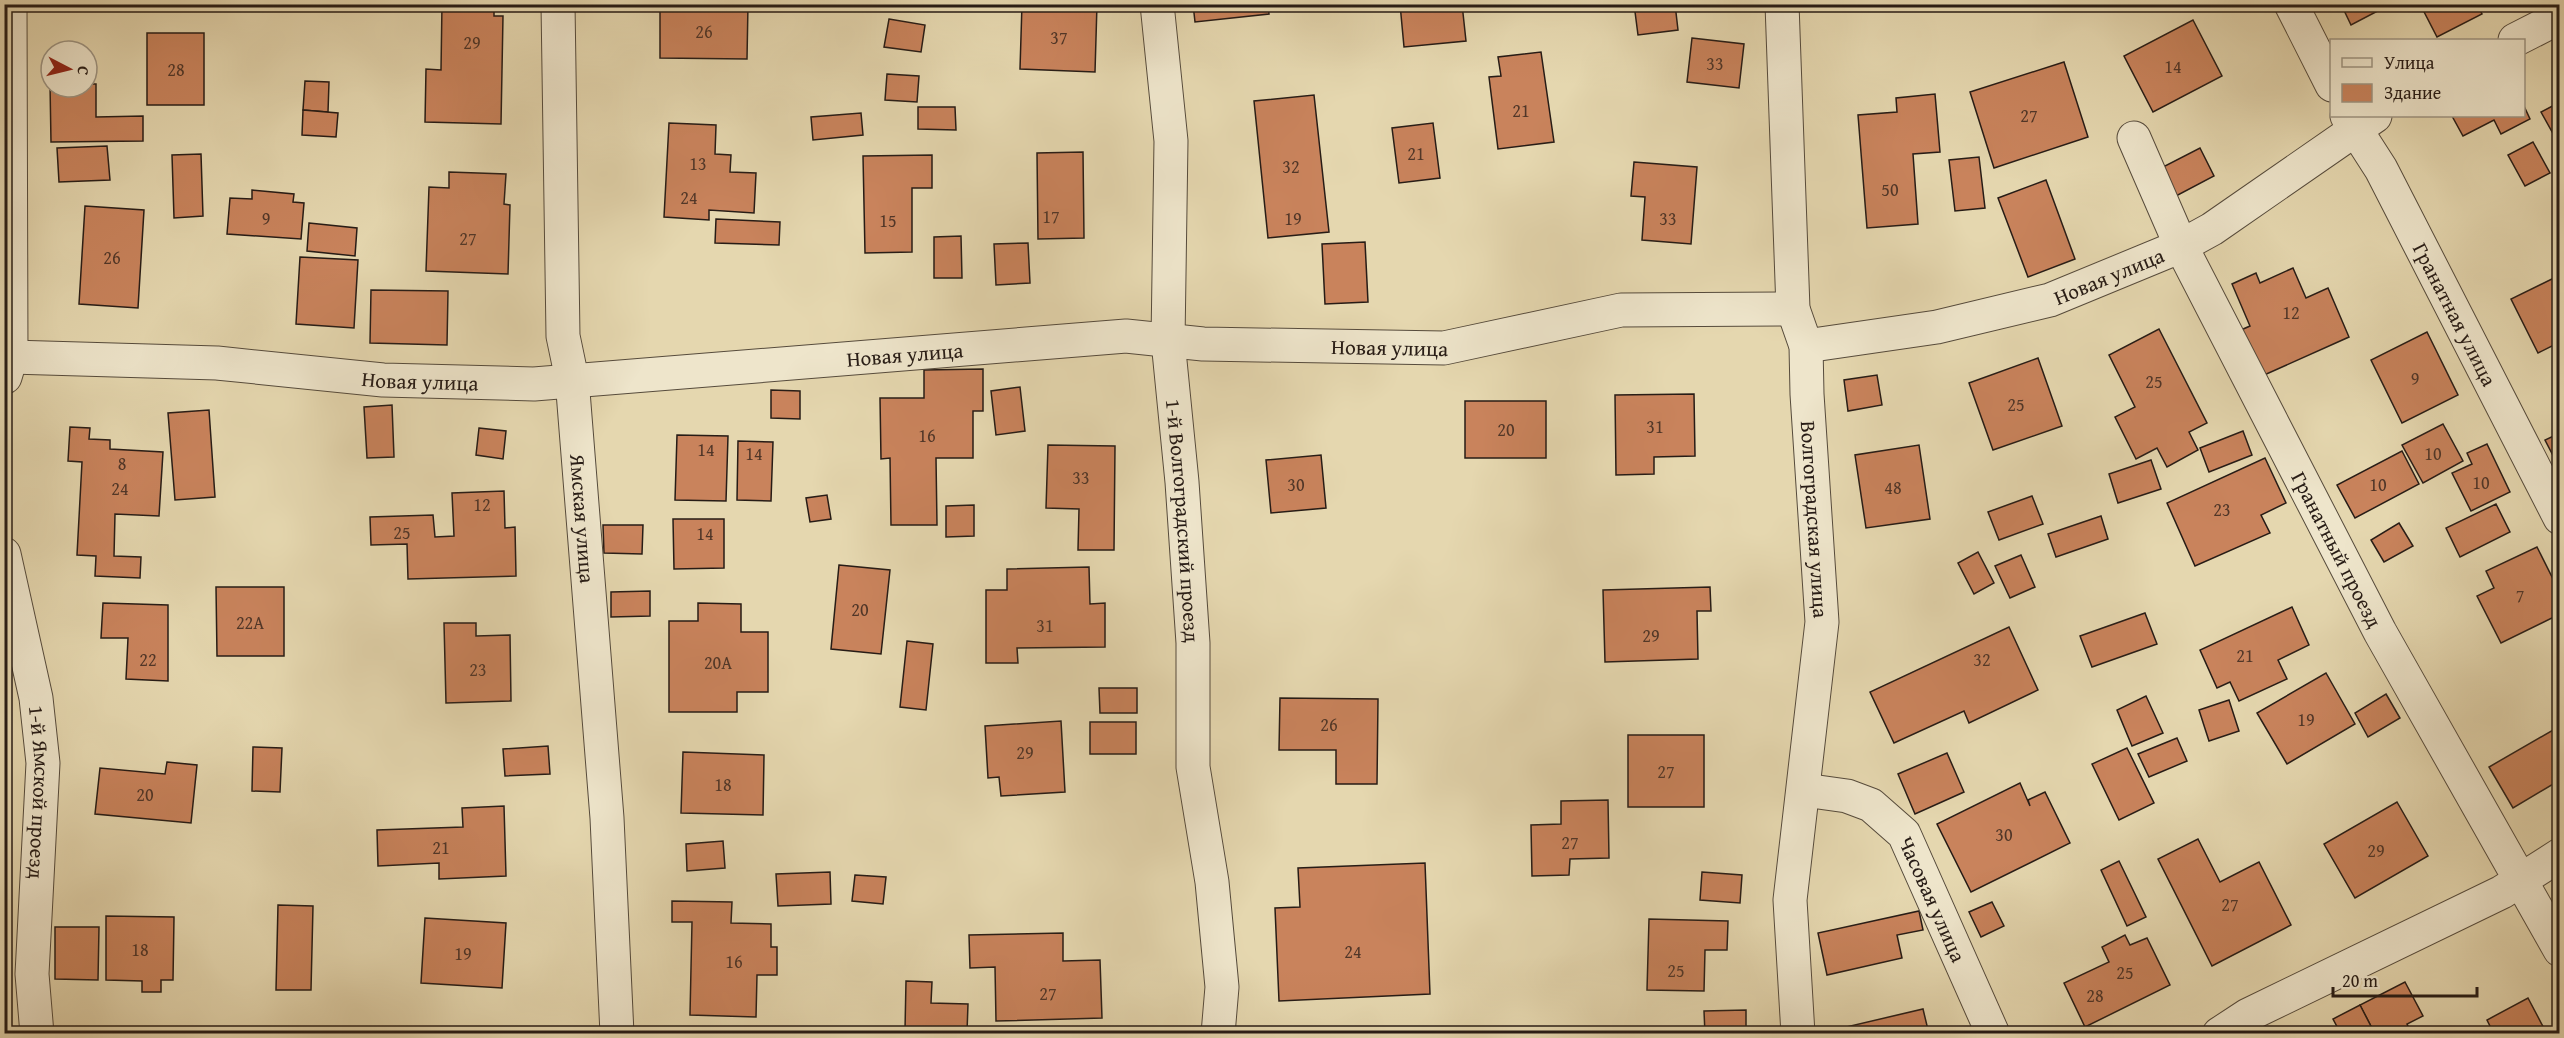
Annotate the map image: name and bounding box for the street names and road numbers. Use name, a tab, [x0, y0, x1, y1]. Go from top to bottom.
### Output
street label: Гранатная улица	[2406, 237, 2505, 391]
street label: Новая улица	[2049, 239, 2169, 312]
street label: Новая улица	[1331, 331, 1448, 364]
street label: Новая улица	[845, 334, 964, 374]
street label: Новая улица	[360, 362, 479, 398]
street label: 1-й Волгоградский проезд	[1158, 397, 1208, 644]
street label: Волгоградская улица	[1793, 420, 1837, 619]
street label: Ямская улица	[562, 452, 604, 584]
street label: Гранатный проезд	[2284, 466, 2391, 633]
street label: 1-й Ямской проезд	[21, 704, 59, 880]
street label: Часовая улица	[1891, 831, 1974, 967]

